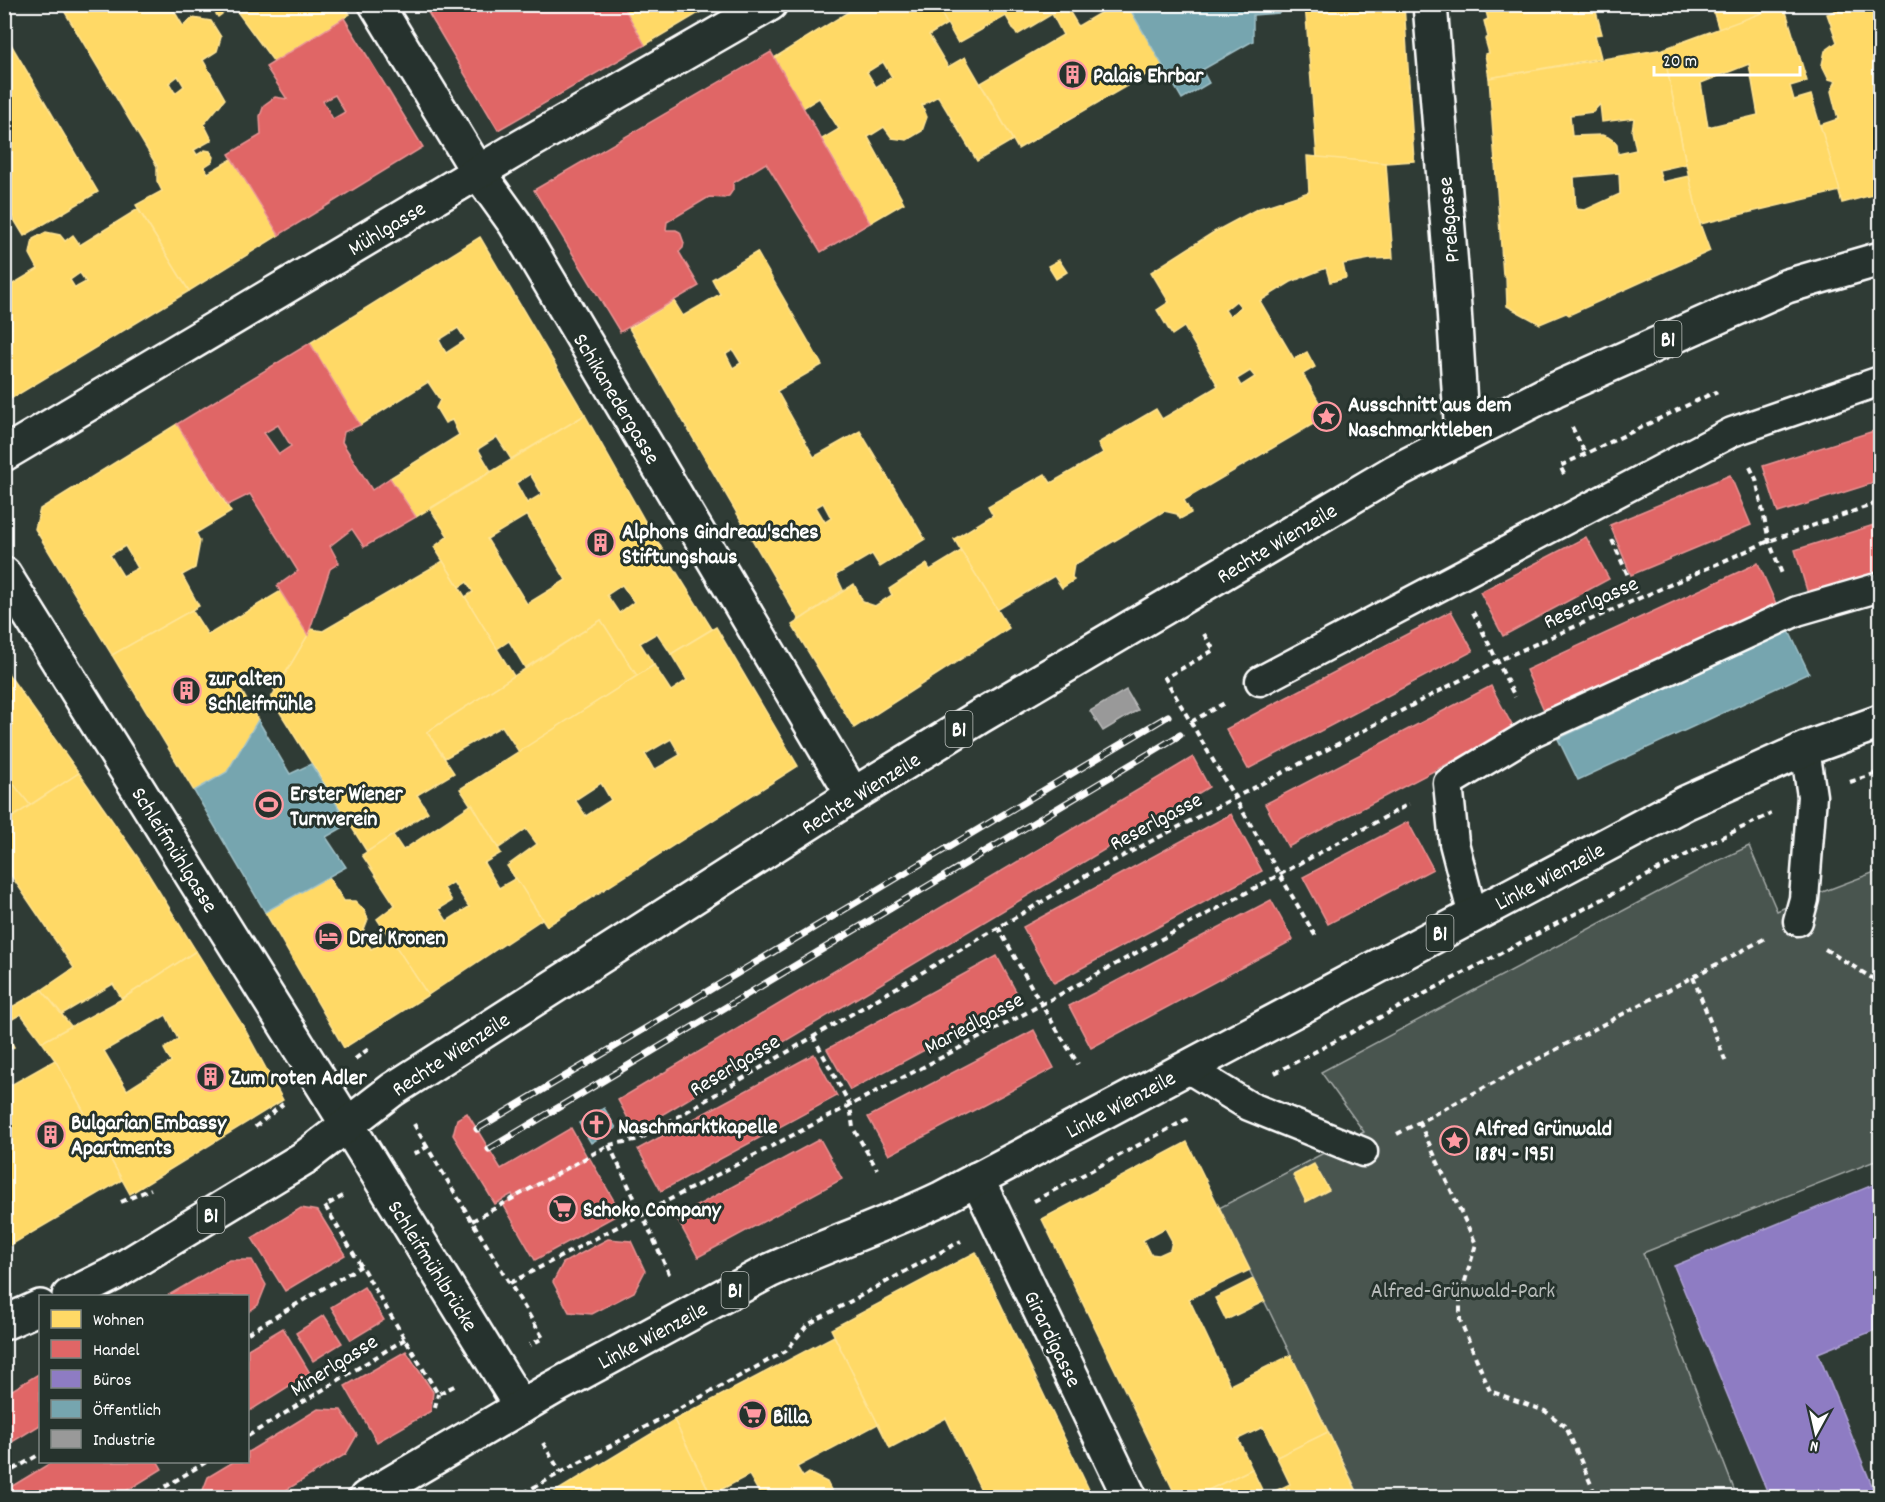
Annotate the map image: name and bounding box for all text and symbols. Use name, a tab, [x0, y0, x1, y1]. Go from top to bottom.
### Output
scale bar	[1654, 39, 1800, 77]
text: 20 m	[1663, 50, 1697, 75]
building icon: Palais Ehrbar	[1056, 58, 1088, 90]
place label: Palais Ehrbar	[1093, 62, 1204, 93]
street label: Preßgasse	[1431, 175, 1470, 264]
street label: Mühlgasse	[343, 195, 433, 265]
road number: B1	[1654, 321, 1682, 357]
street label: Schikanedergasse	[564, 328, 666, 471]
place label: Ausschnitt aus dem Naschmarktleben	[1348, 391, 1512, 447]
place icon: Ausschnitt aus dem Naschmarktleben	[1311, 400, 1343, 432]
street label: Rechte Wienzeile	[1212, 497, 1344, 593]
place label: Alphons Gindreau'sches Stiftungshaus	[622, 518, 818, 574]
building icon: Alphons Gindreau'sches Stiftungshaus	[585, 527, 617, 559]
street label: Reserlgasse	[1539, 570, 1644, 639]
place label: zur alten Schleifmühle	[208, 665, 313, 721]
building icon: zur alten Schleifmühle	[171, 674, 203, 706]
road number: B1	[946, 711, 972, 747]
street label: Rechte Wienzeile	[796, 746, 928, 844]
place label: Erster Wiener Turnverein	[290, 780, 404, 836]
street label: Schleifmühlgasse	[122, 782, 224, 920]
street label: Reserlgasse	[1105, 786, 1208, 860]
sports icon: Erster Wiener Turnverein	[253, 789, 285, 821]
street label: Linke Wienzeile	[1490, 836, 1611, 920]
road number: B1	[1426, 915, 1454, 951]
hotel icon: Drei Kronen	[312, 920, 344, 952]
place label: Drei Kronen	[349, 924, 445, 955]
street label: Mariedlgasse	[919, 986, 1030, 1064]
street label: Rechte Wienzeile	[387, 1006, 517, 1106]
street label: Reserlgasse	[685, 1028, 787, 1106]
building icon: Zum roten Adler	[194, 1060, 226, 1092]
place label: Zum roten Adler	[231, 1064, 368, 1095]
street label: Linke Wienzeile	[1061, 1064, 1182, 1148]
place label: Bulgarian Embassy Apartments	[71, 1109, 227, 1165]
church icon: Naschmarktkapelle	[581, 1109, 613, 1141]
place label: Naschmarktkapelle	[618, 1113, 778, 1144]
place label: Alfred Grünwald 1884 - 1951	[1475, 1115, 1612, 1171]
building icon: Bulgarian Embassy Apartments	[34, 1118, 66, 1150]
place icon: Alfred Grünwald 1884 - 1951	[1438, 1124, 1470, 1156]
supermarket icon: Schoko Company	[546, 1192, 578, 1224]
street label: Schleifmühlbrücke	[378, 1195, 484, 1339]
place label: Schoko Company	[583, 1196, 722, 1227]
road number: B1	[198, 1197, 224, 1233]
road number: B1	[722, 1272, 748, 1308]
park label: Alfred-Grünwald-Park	[1371, 1277, 1555, 1308]
street label: Girardigasse	[1014, 1286, 1088, 1393]
legend	[39, 1295, 249, 1463]
street label: Linke Wienzeile	[593, 1295, 714, 1379]
text: Wohnen	[93, 1309, 144, 1334]
street label: Minerlgasse	[285, 1328, 385, 1406]
text: Handel	[93, 1339, 140, 1364]
text: Büros	[93, 1369, 132, 1394]
text: Öffentlich	[93, 1399, 161, 1424]
supermarket icon: Billa	[736, 1399, 768, 1431]
place label: Billa	[773, 1403, 809, 1434]
north arrow	[1786, 1403, 1846, 1463]
text: Industrie	[93, 1429, 155, 1454]
text: N	[1809, 1433, 1820, 1457]

